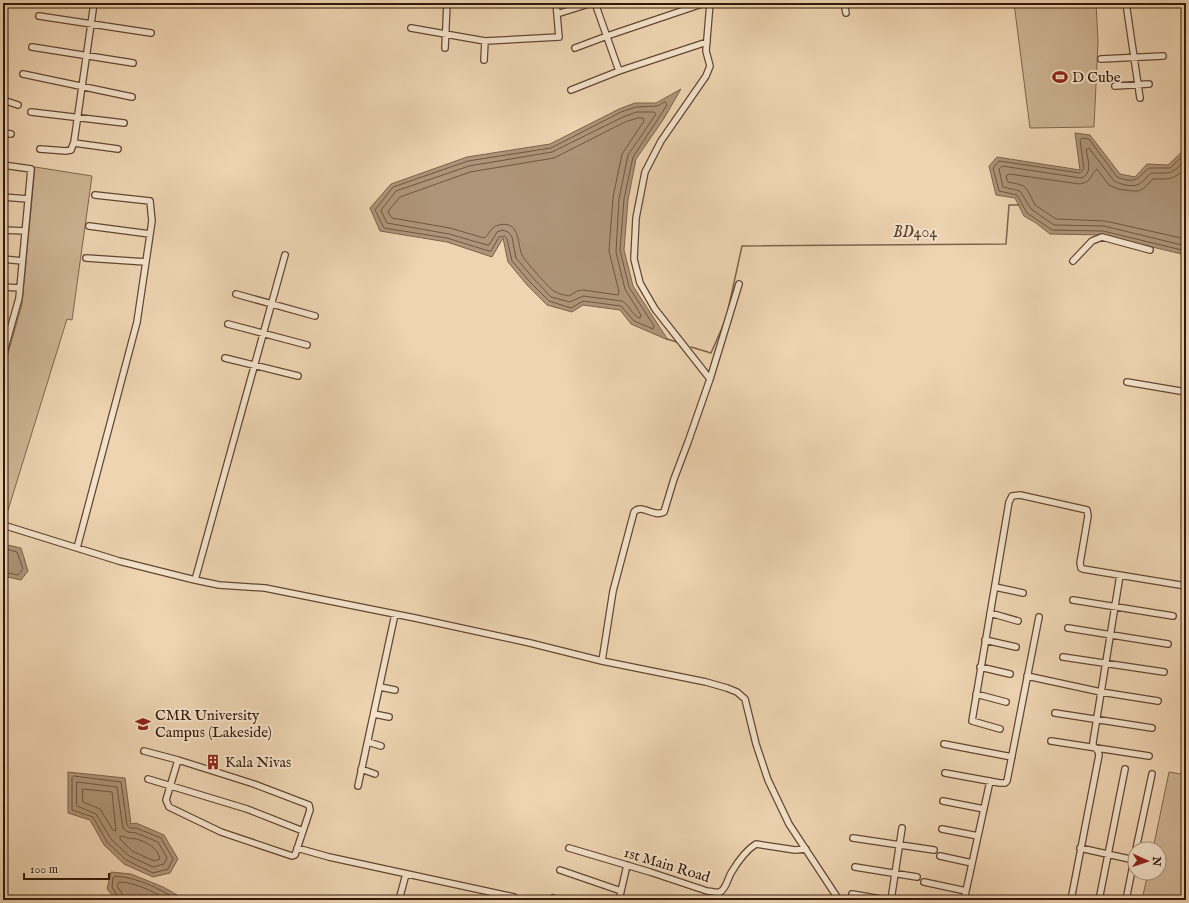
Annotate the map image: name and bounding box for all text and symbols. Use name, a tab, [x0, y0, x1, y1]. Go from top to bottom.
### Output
sports icon: D Cube	[1051, 68, 1069, 86]
place label: D Cube	[1072, 68, 1121, 87]
water label: BD404	[893, 223, 938, 243]
place label: CMR University Campus (Lakeside)	[155, 706, 272, 742]
school or university icon: CMR University Campus (Lakeside)	[134, 715, 152, 733]
building icon: Kala Nivas	[204, 753, 222, 771]
place label: Kala Nivas	[225, 753, 291, 772]
north arrow	[1127, 841, 1167, 881]
street label: 1st Main Road	[622, 843, 713, 887]
scale bar	[24, 855, 109, 881]
text: N	[1149, 855, 1163, 867]
text: 100 m	[30, 862, 58, 877]

